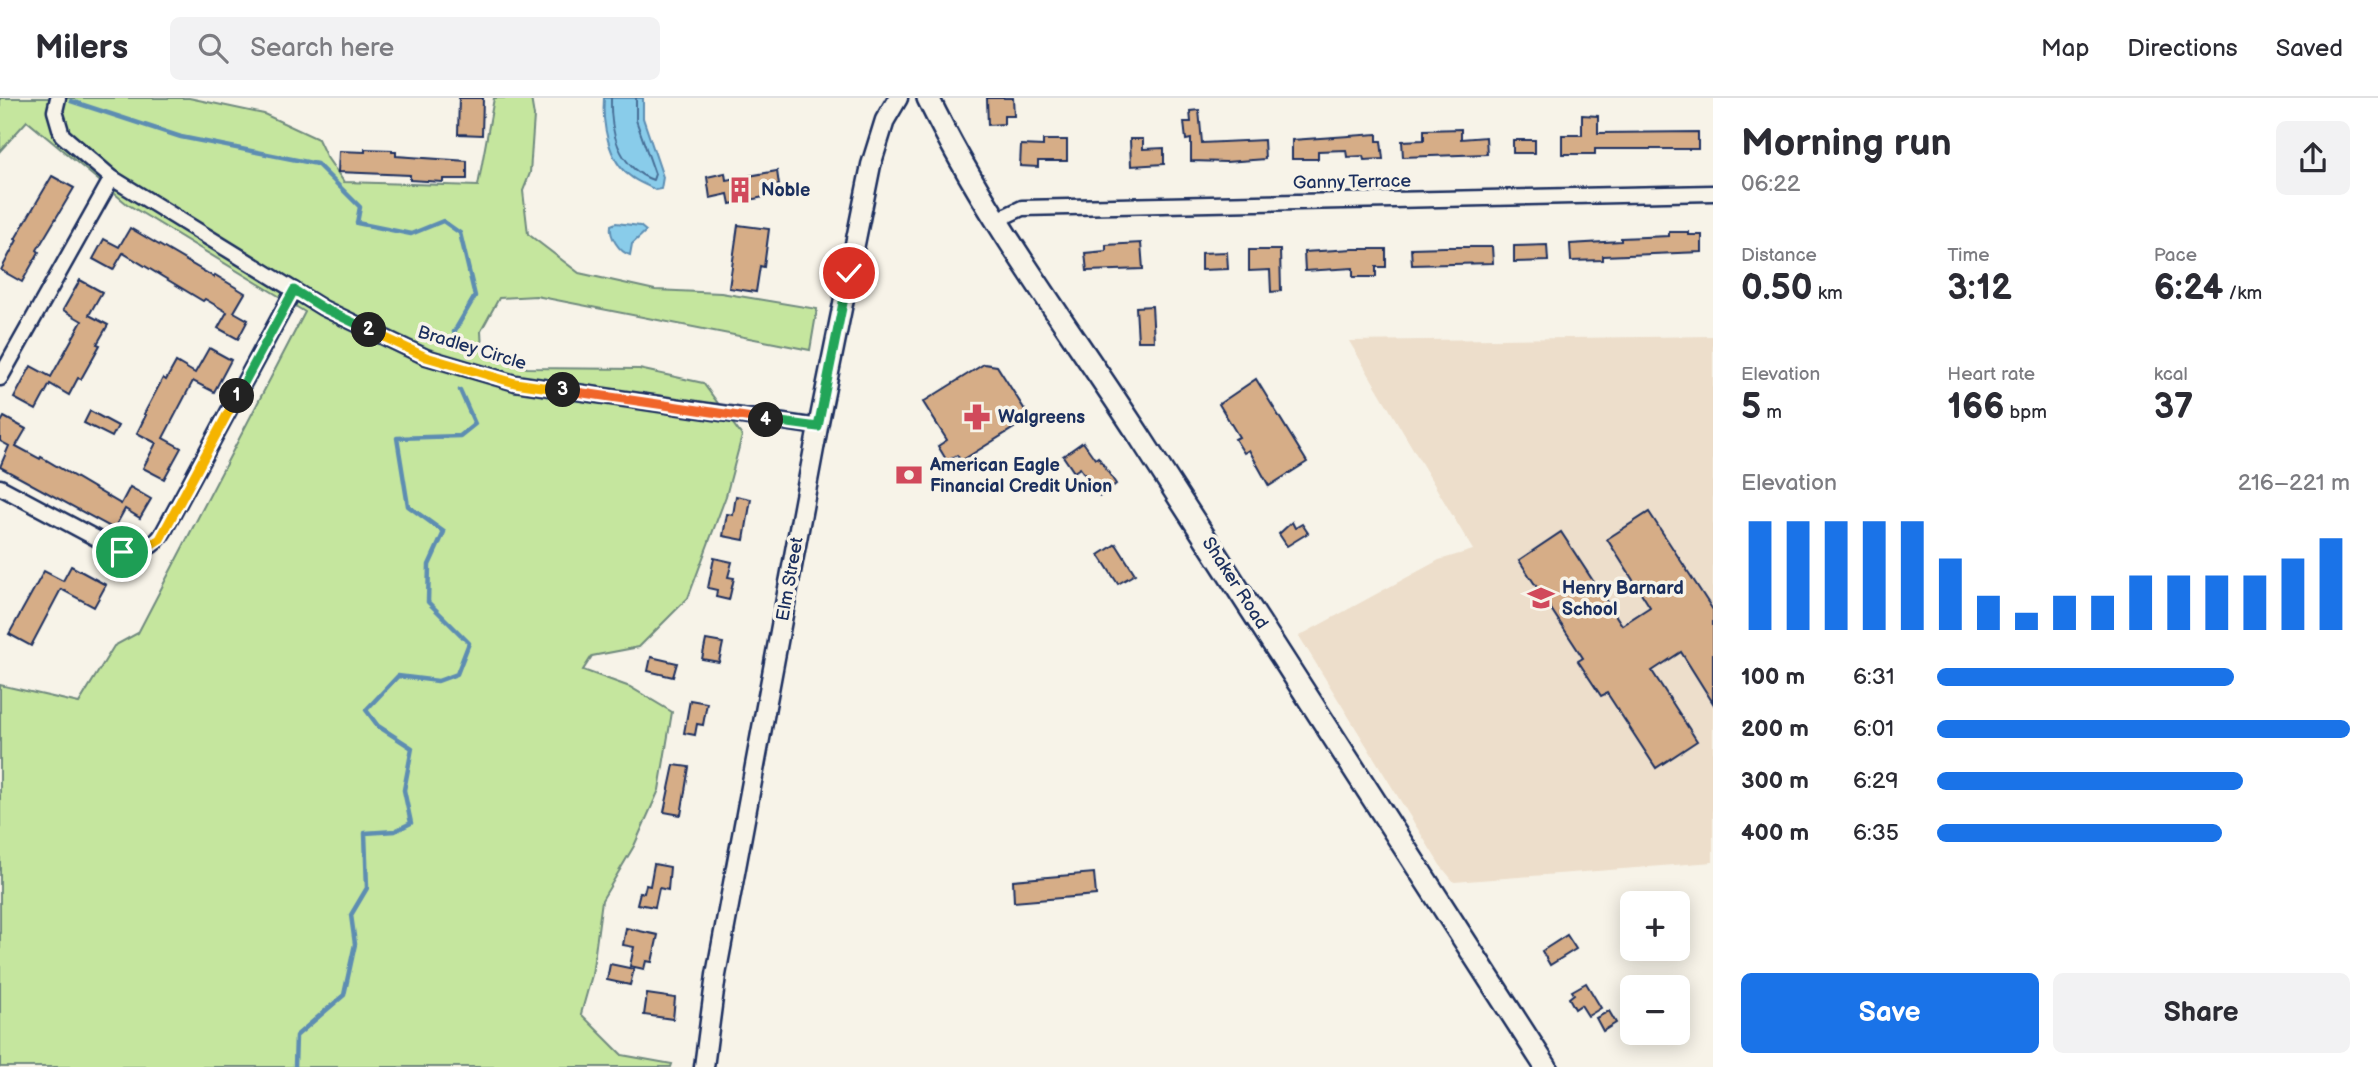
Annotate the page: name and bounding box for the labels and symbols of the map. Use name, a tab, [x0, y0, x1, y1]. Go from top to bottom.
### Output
street label: Ganny Terrace	[1293, 170, 1411, 194]
building icon: Noble	[725, 175, 755, 205]
place label: Noble	[761, 180, 810, 201]
pin	[819, 243, 879, 303]
pin: 2	[352, 313, 386, 348]
street label: Bradley Circle	[415, 322, 529, 375]
pin: 3	[546, 372, 580, 408]
pin: 1	[219, 378, 254, 414]
pin: 4	[748, 402, 784, 438]
pharmacy icon: Walgreens	[962, 402, 992, 432]
place label: Walgreens	[998, 407, 1085, 428]
place label: American Eagle Financial Credit Union	[929, 455, 1112, 497]
bank icon: American Eagle Financial Credit Union	[894, 460, 924, 490]
pin	[92, 522, 152, 582]
street label: Shaker Road	[1198, 533, 1272, 633]
street label: Elm Street	[772, 535, 808, 623]
place label: Henry Barnard School	[1562, 578, 1684, 620]
school or university icon: Henry Barnard School	[1526, 583, 1556, 613]

